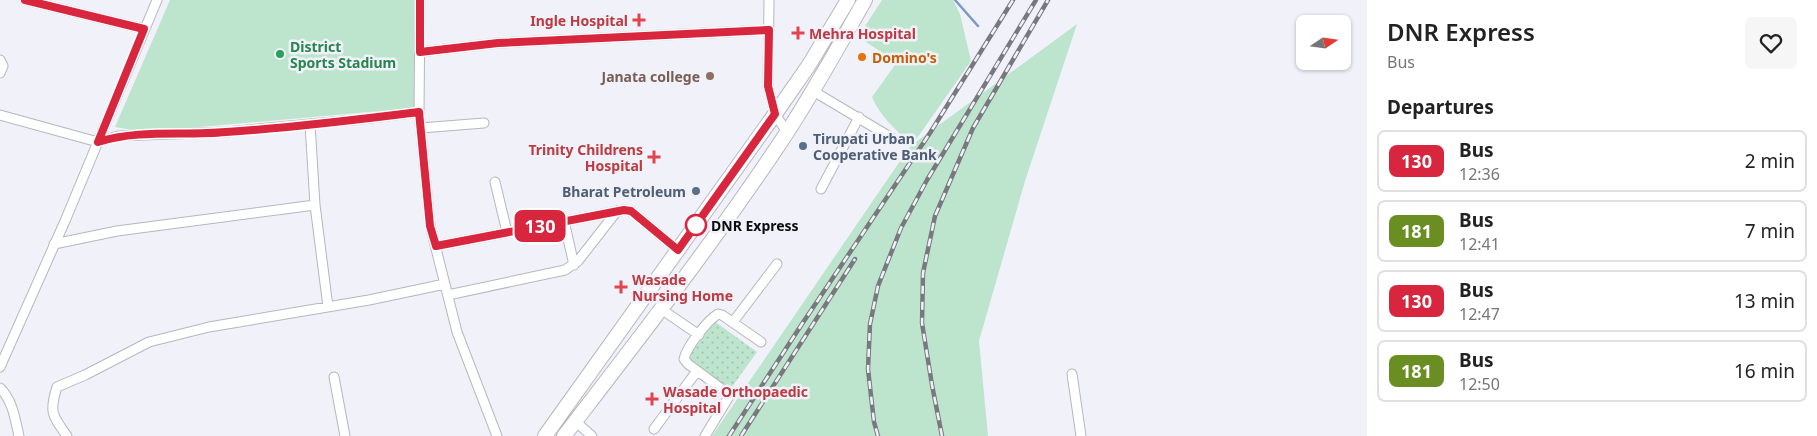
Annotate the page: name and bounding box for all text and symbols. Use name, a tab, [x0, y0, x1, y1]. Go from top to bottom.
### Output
place label: Ingle Hospital	[530, 11, 628, 30]
marker: Ingle Hospital	[632, 13, 646, 27]
north arrow	[1296, 15, 1351, 70]
map controls	[1296, 15, 1351, 70]
text: DNR Express	[1387, 15, 1535, 48]
button: heart	[1745, 17, 1797, 69]
place label: Mehra Hospital	[809, 24, 916, 43]
marker: Mehra Hospital	[791, 26, 805, 40]
place label: District Sports Stadium	[290, 37, 396, 72]
marker: District Sports Stadium	[274, 48, 286, 60]
place label: Domino's	[872, 48, 937, 67]
marker: Domino's	[856, 51, 868, 63]
text: Bus	[1387, 51, 1415, 73]
place label: Janata college	[600, 67, 700, 86]
marker: Janata college	[704, 70, 716, 82]
text: Departures	[1387, 94, 1494, 120]
place label: Tirupati Urban Cooperative Bank	[813, 129, 937, 164]
text: Bus	[1459, 137, 1494, 163]
place label: Trinity Childrens Hospital	[528, 140, 643, 175]
marker: Tirupati Urban Cooperative Bank	[797, 140, 809, 152]
text: 2 min	[1745, 148, 1795, 174]
text: 130	[1401, 149, 1432, 173]
marker: Trinity Childrens Hospital	[647, 150, 661, 164]
text: 12:36	[1459, 163, 1500, 185]
place label: Bharat Petroleum	[562, 182, 686, 201]
marker: Bharat Petroleum	[690, 185, 702, 197]
text: Bus	[1459, 207, 1494, 233]
line badge: 130	[511, 210, 569, 242]
text: 130	[525, 214, 555, 238]
marker: DNR Express	[685, 214, 707, 236]
place label: DNR Express	[711, 216, 799, 235]
text: 7 min	[1745, 218, 1795, 244]
text: 181	[1401, 219, 1432, 243]
text: 12:41	[1459, 233, 1500, 255]
place label: Wasade Nursing Home	[632, 270, 733, 305]
text: Bus	[1459, 277, 1494, 303]
marker: Wasade Nursing Home	[614, 280, 628, 294]
text: 13 min	[1734, 288, 1795, 314]
text: 130	[1401, 289, 1432, 313]
text: 12:47	[1459, 303, 1500, 325]
text: Bus	[1459, 347, 1494, 373]
text: 16 min	[1734, 358, 1795, 384]
text: 181	[1401, 359, 1432, 383]
text: 12:50	[1459, 373, 1500, 395]
place label: Wasade Orthopaedic Hospital	[663, 382, 808, 417]
marker: Wasade Orthopaedic Hospital	[645, 392, 659, 406]

